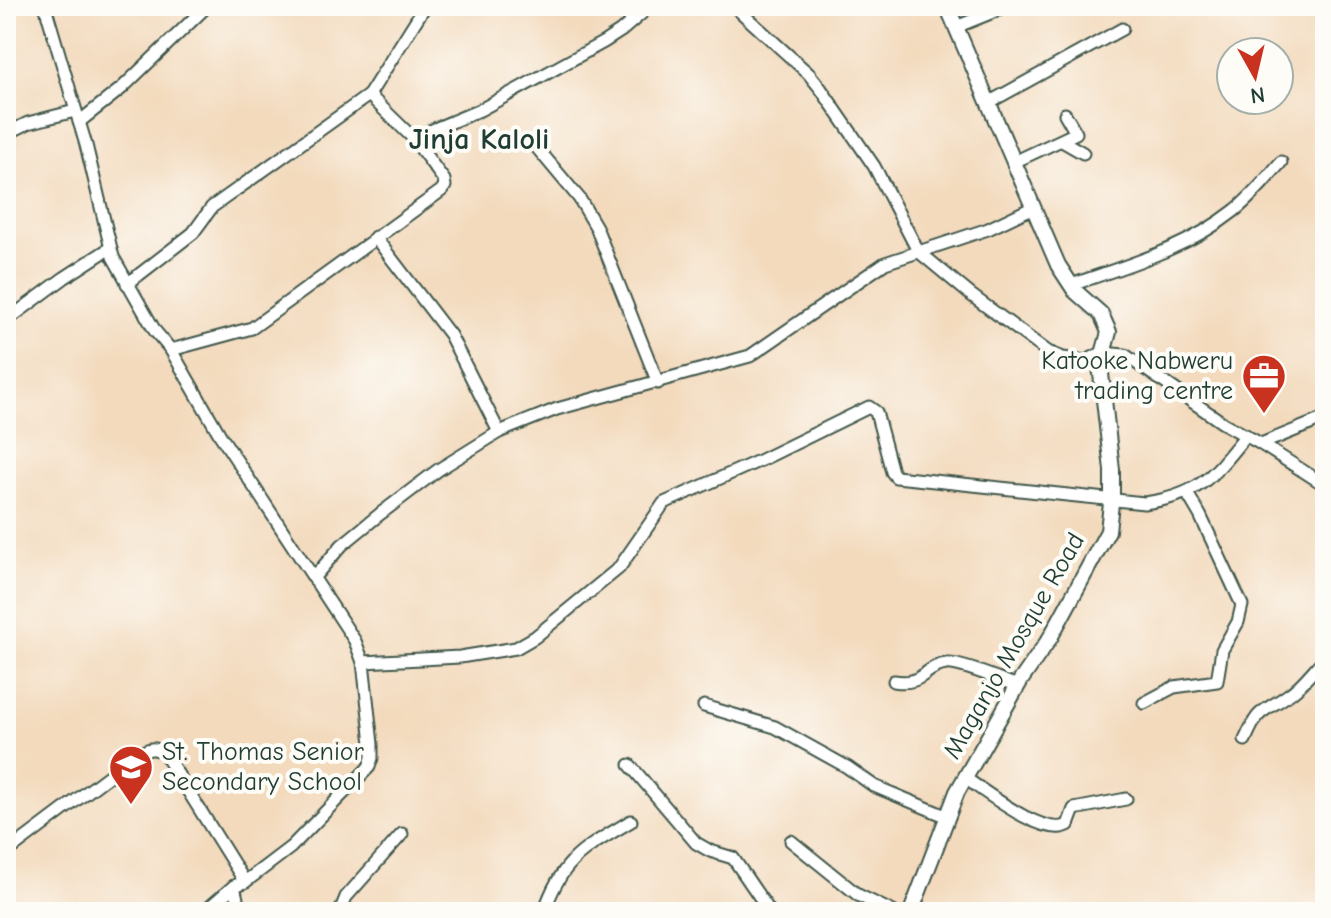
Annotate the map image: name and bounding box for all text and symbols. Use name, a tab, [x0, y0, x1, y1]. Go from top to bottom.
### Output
north arrow	[1215, 36, 1295, 116]
text: N	[1249, 81, 1267, 109]
district label: Jinja Kaloli	[409, 122, 549, 157]
place label: Katooke Nabweru trading centre	[1041, 346, 1233, 406]
office icon: Katooke Nabweru trading centre	[1240, 352, 1288, 415]
street label: Maganjo Mosque Road	[937, 528, 1091, 764]
place label: St. Thomas Senior Secondary School	[162, 737, 365, 797]
school or university icon: St. Thomas Senior Secondary School	[107, 743, 155, 806]

